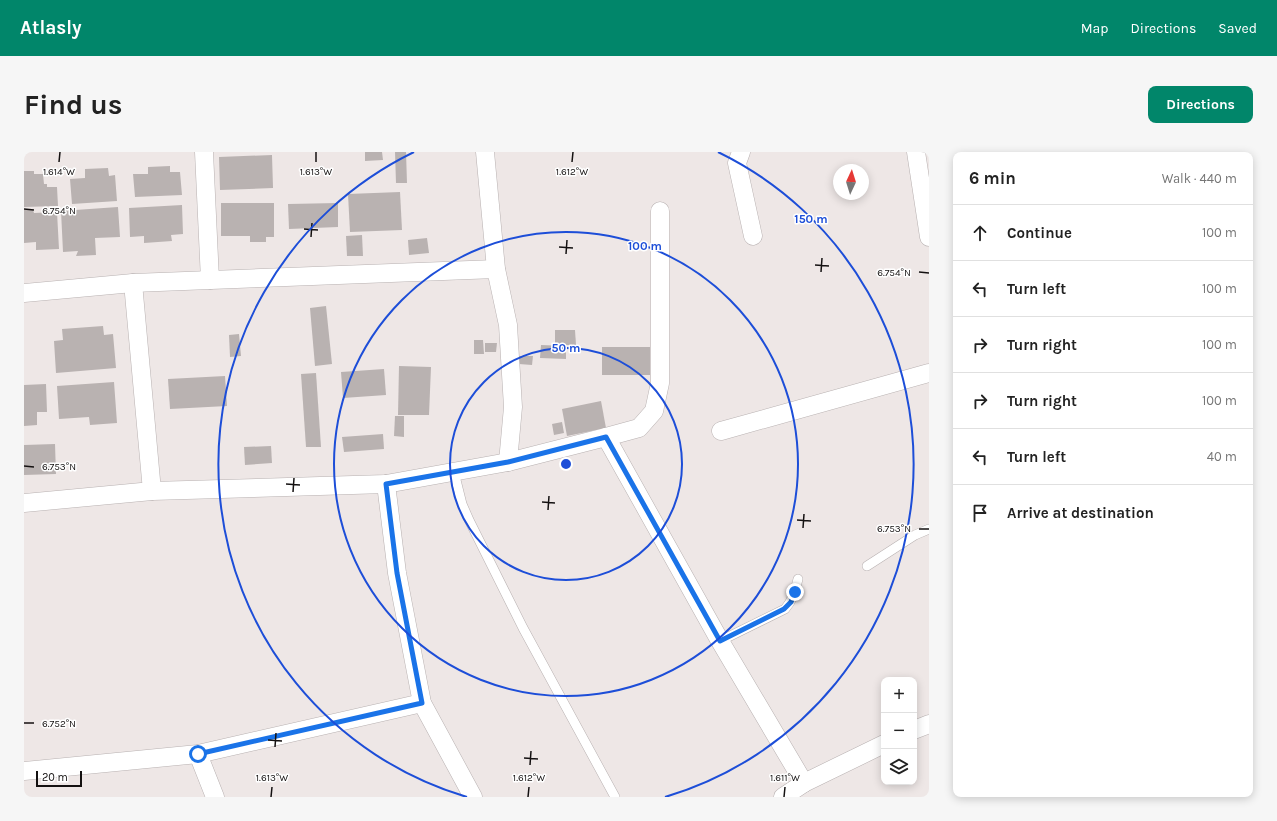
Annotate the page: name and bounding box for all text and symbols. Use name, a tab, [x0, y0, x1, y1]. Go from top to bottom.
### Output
text: Atlasly	[20, 17, 82, 39]
text: Map	[1081, 20, 1109, 37]
text: Directions	[1131, 20, 1196, 37]
text: Saved	[1218, 20, 1257, 37]
button: Directions	[1148, 86, 1253, 123]
text: Find us	[24, 88, 123, 121]
north arrow	[833, 164, 869, 200]
text: 1.614°W	[43, 166, 75, 178]
text: 1.613°W	[300, 166, 332, 178]
text: 1.612°W	[556, 166, 588, 178]
text: 6 min	[969, 168, 1016, 188]
text: Walk · 440 m	[1162, 171, 1237, 186]
text: 6.754°N	[42, 205, 76, 217]
text: 150 m	[794, 212, 828, 226]
icon: ahead	[969, 222, 991, 244]
text: Continue	[1007, 224, 1072, 242]
text: 100 m	[1202, 225, 1237, 240]
text: 100 m	[628, 239, 662, 253]
text: 6.754°N	[877, 267, 911, 279]
icon: left	[969, 278, 991, 300]
text: Turn left	[1007, 280, 1066, 298]
text: 100 m	[1202, 281, 1237, 296]
icon: right	[969, 334, 991, 356]
text: Turn right	[1007, 336, 1077, 354]
text: 100 m	[1202, 337, 1237, 352]
text: 50 m	[552, 341, 581, 355]
icon: right	[969, 390, 991, 412]
text: Turn right	[1007, 392, 1077, 410]
text: 100 m	[1202, 393, 1237, 408]
icon: left	[969, 446, 991, 468]
text: Turn left	[1007, 448, 1066, 466]
text: 40 m	[1207, 449, 1237, 464]
centre of rings	[559, 457, 573, 471]
text: 6.753°N	[42, 461, 76, 473]
icon: arrive	[969, 502, 991, 524]
text: Arrive at destination	[1007, 504, 1154, 522]
text: 6.753°N	[877, 523, 911, 535]
route end	[786, 583, 804, 601]
map controls	[881, 677, 917, 785]
button: +	[881, 677, 917, 713]
button: −	[881, 713, 917, 749]
text: 6.752°N	[42, 718, 76, 730]
route start	[189, 745, 207, 763]
button: layers	[881, 749, 917, 785]
scale bar	[36, 769, 82, 788]
text: 20 m	[42, 771, 68, 784]
text: 1.613°W	[256, 772, 288, 784]
text: 1.612°W	[513, 772, 545, 784]
text: 1.611°W	[770, 772, 800, 784]

